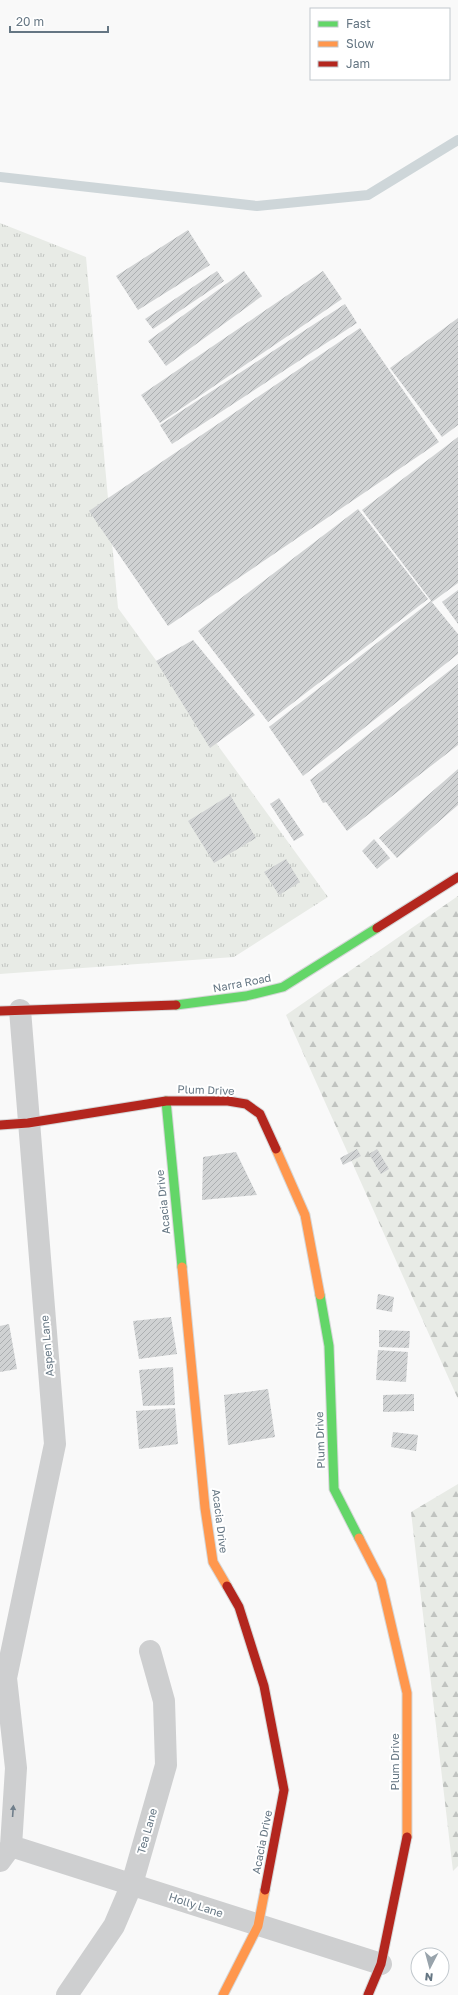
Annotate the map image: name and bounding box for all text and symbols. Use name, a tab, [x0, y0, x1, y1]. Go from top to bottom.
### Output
scale bar	[10, 8, 108, 34]
legend	[310, 8, 450, 80]
text: 20 m	[16, 14, 44, 29]
text: Fast	[346, 16, 371, 31]
text: Slow	[346, 36, 374, 51]
text: Jam	[346, 56, 370, 71]
street label: Narra Road	[212, 971, 272, 995]
street label: Plum Drive	[177, 1082, 235, 1097]
street label: Acacia Drive	[153, 1169, 172, 1235]
street label: Aspen Lane	[37, 1315, 56, 1377]
street label: Plum Drive	[312, 1411, 327, 1469]
street label: Acacia Drive	[210, 1488, 231, 1554]
street label: Plum Drive	[388, 1733, 401, 1791]
one-way arrow	[10, 1805, 17, 1817]
street label: Tea Lane	[134, 1807, 159, 1855]
street label: Acacia Drive	[249, 1809, 274, 1875]
street label: Holly Lane	[167, 1890, 225, 1919]
north arrow	[410, 1947, 450, 1987]
text: N	[424, 1971, 434, 1984]

